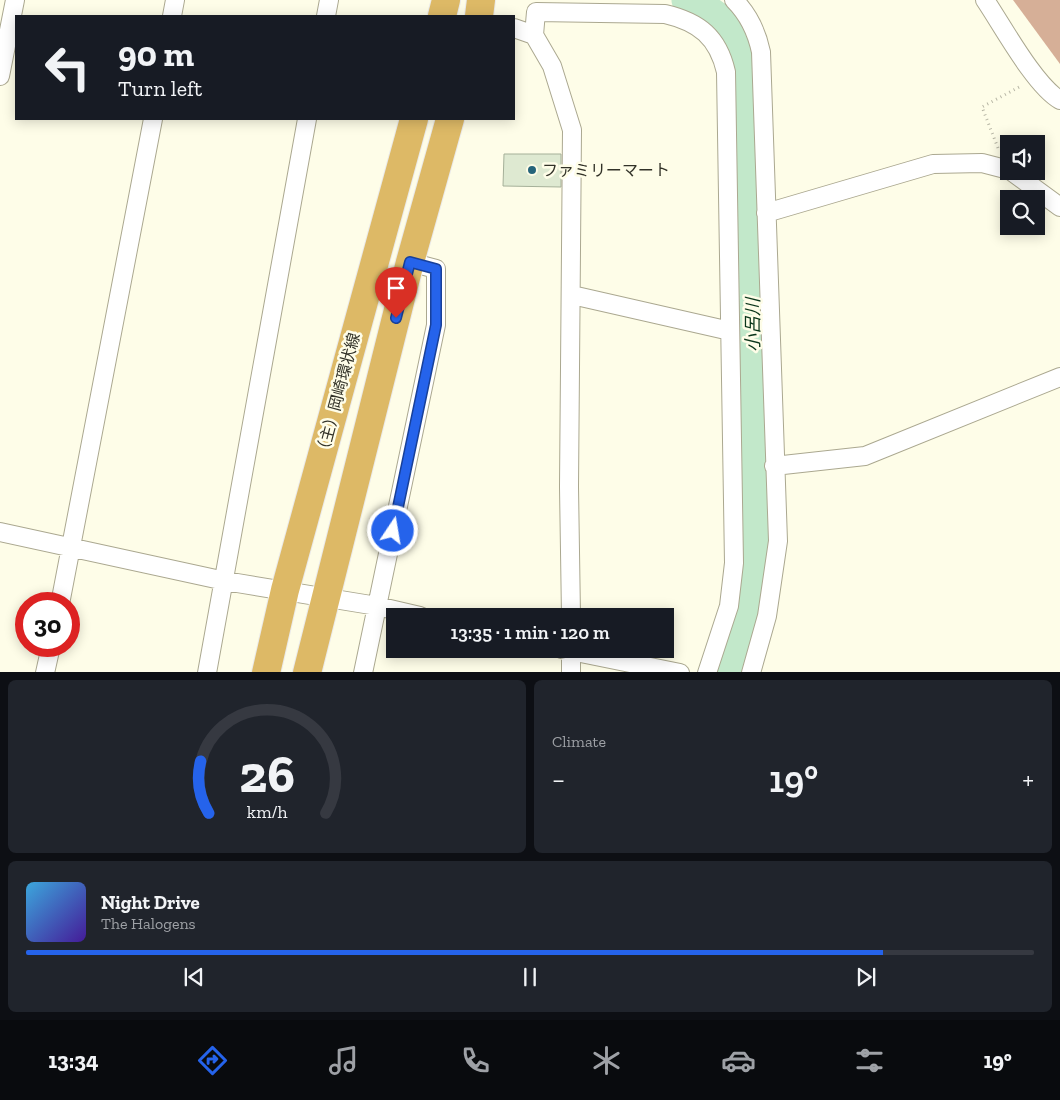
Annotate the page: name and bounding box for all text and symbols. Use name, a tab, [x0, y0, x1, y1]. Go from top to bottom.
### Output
text: 90 m	[118, 33, 194, 75]
icon: left	[35, 35, 100, 100]
text: Turn left	[118, 75, 202, 102]
map controls	[1000, 135, 1045, 235]
button: sound	[1000, 135, 1045, 180]
place label: ファミリーマート	[542, 161, 670, 180]
marker: ファミリーマート	[526, 164, 538, 176]
button: search	[1000, 190, 1045, 235]
pin	[375, 267, 417, 318]
icon: arrive	[382, 274, 410, 302]
water label: 小呂川	[742, 296, 764, 352]
street label: （主）岡崎環状線	[312, 331, 364, 459]
position arrow	[366, 504, 418, 556]
speed limit sign: 30	[15, 592, 80, 657]
text: 13:35 · 1 min · 120 m	[450, 621, 610, 644]
text: Climate	[552, 732, 606, 751]
text: 26	[239, 743, 295, 805]
text: 19°	[769, 756, 818, 802]
text: −	[552, 763, 565, 796]
text: +	[1022, 763, 1034, 796]
text: km/h	[247, 801, 287, 823]
text: Night Drive	[101, 891, 200, 914]
text: The Halogens	[101, 914, 196, 933]
icon: previous	[180, 963, 208, 991]
icon: pause	[516, 963, 544, 991]
icon: next	[852, 963, 880, 991]
icon: directions	[195, 1043, 230, 1078]
icon: music	[326, 1043, 361, 1078]
icon: phone	[458, 1043, 493, 1078]
icon: climate	[589, 1043, 624, 1078]
icon: car	[721, 1043, 756, 1078]
icon: filters	[852, 1043, 887, 1078]
text: 13:34	[48, 1047, 99, 1074]
text: 19°	[983, 1047, 1012, 1074]

